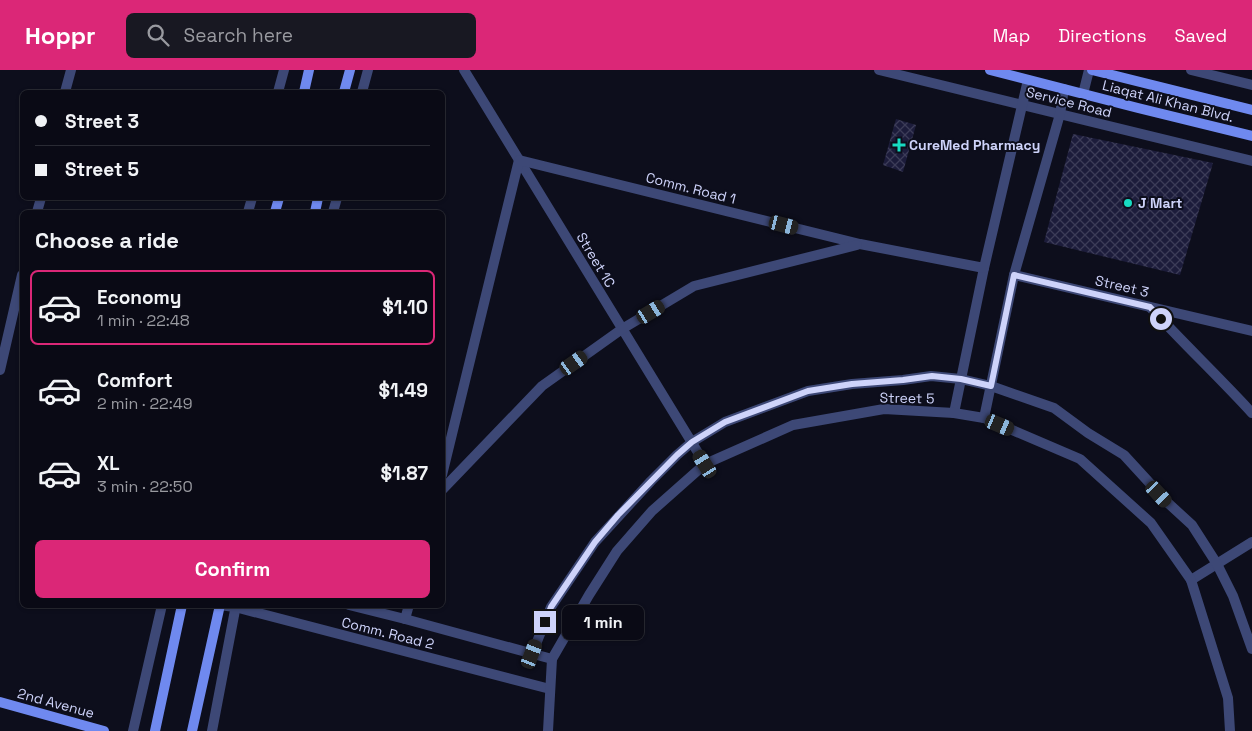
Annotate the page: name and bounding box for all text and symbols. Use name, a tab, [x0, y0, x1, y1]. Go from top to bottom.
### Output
search box	[126, 13, 476, 58]
text: Hoppr	[25, 20, 96, 51]
icon: search	[144, 21, 172, 49]
text: Search here	[184, 23, 293, 48]
text: Map	[993, 24, 1030, 47]
text: Directions	[1058, 24, 1147, 47]
text: Saved	[1175, 24, 1227, 47]
street label: Liaqat Ali Khan Blvd.	[1101, 76, 1235, 126]
street label: Service Road	[1024, 83, 1114, 121]
text: Street 3	[65, 109, 139, 134]
place label: CureMed Pharmacy	[909, 136, 1040, 154]
marker: CureMed Pharmacy	[893, 139, 905, 151]
text: Street 5	[65, 157, 139, 182]
street label: Comm. Road 1	[644, 168, 738, 208]
place label: J Mart	[1138, 194, 1182, 212]
marker: J Mart	[1122, 197, 1134, 209]
car	[767, 214, 800, 236]
text: Choose a ride	[35, 226, 179, 254]
street label: Street 1C	[573, 229, 619, 291]
street label: Street 3	[1093, 271, 1151, 301]
icon: car	[37, 285, 82, 330]
text: Economy	[97, 285, 181, 310]
text: $1.10	[382, 295, 428, 320]
car	[634, 298, 667, 326]
route start	[1150, 308, 1172, 330]
text: 1 min · 22:48	[97, 310, 190, 331]
car	[557, 348, 590, 378]
icon: car	[37, 368, 82, 413]
text: Comfort	[97, 368, 173, 393]
text: $1.49	[378, 378, 428, 403]
street label: Street 5	[879, 389, 935, 407]
text: 2 min · 22:49	[97, 393, 193, 414]
car	[983, 412, 1016, 438]
car	[690, 447, 719, 481]
icon: car	[37, 451, 82, 496]
text: XL	[97, 451, 120, 476]
text: $1.87	[380, 461, 428, 486]
text: 3 min · 22:50	[97, 476, 193, 497]
car	[1143, 478, 1174, 510]
button: Confirm	[35, 540, 430, 598]
callout: 1 min	[562, 604, 645, 640]
route end	[534, 611, 556, 633]
text: 1 min	[583, 612, 623, 633]
street label: Comm. Road 2	[340, 613, 436, 653]
car	[519, 637, 544, 671]
street label: 2nd Avenue	[16, 684, 96, 722]

